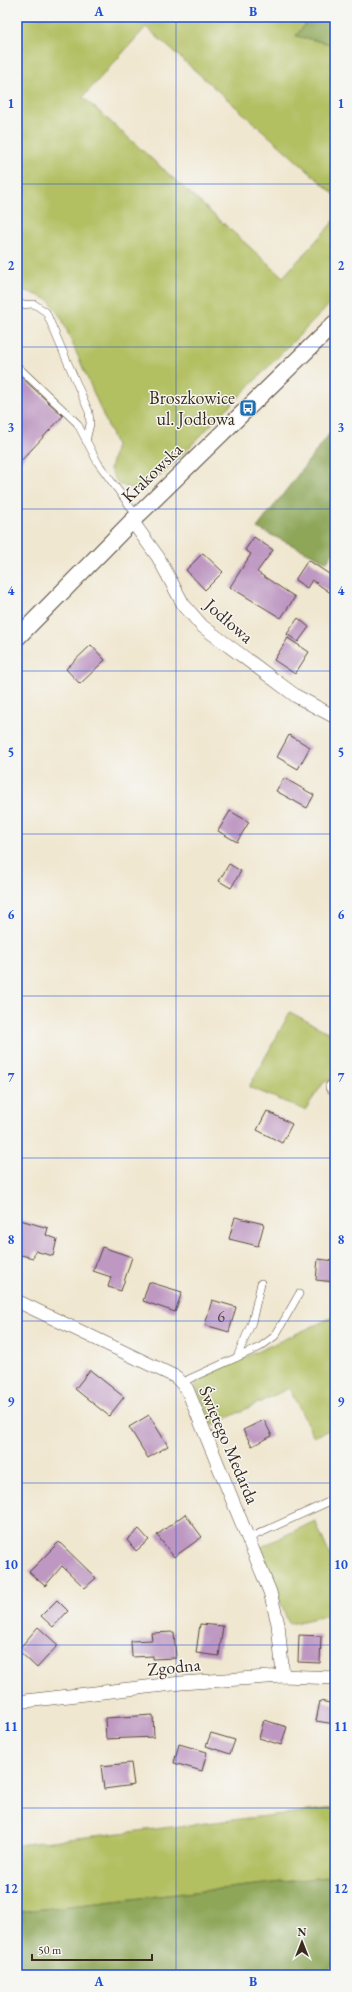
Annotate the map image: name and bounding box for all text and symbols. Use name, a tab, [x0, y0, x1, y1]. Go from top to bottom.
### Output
text: A	[93, 3, 104, 20]
text: B	[249, 3, 257, 20]
text: 1	[8, 95, 15, 112]
text: 1	[338, 95, 345, 112]
text: 2	[8, 257, 15, 274]
text: 2	[338, 257, 345, 274]
place label: Broszkowice ul. Jodłowa	[149, 386, 236, 430]
bus stop icon: Broszkowice ul. Jodłowa	[238, 398, 258, 418]
text: 3	[8, 419, 15, 436]
text: 3	[338, 419, 345, 436]
street label: Krakowska	[116, 437, 188, 507]
text: 4	[8, 582, 15, 599]
text: 4	[338, 582, 345, 599]
street label: Jodłowa	[199, 592, 259, 649]
text: 5	[8, 744, 14, 761]
text: 5	[338, 744, 344, 761]
text: 6	[8, 906, 15, 923]
text: 6	[338, 906, 345, 923]
text: 7	[8, 1069, 15, 1086]
text: 7	[338, 1069, 345, 1086]
text: 8	[8, 1231, 15, 1248]
text: 8	[338, 1231, 345, 1248]
house number: 6	[217, 1306, 225, 1327]
street label: Świętego Medarda	[194, 1382, 265, 1508]
text: 9	[8, 1393, 15, 1410]
text: 9	[338, 1393, 345, 1410]
text: 10	[4, 1556, 18, 1573]
text: 10	[334, 1556, 348, 1573]
street label: Zgodna	[146, 1652, 203, 1681]
text: 11	[4, 1718, 18, 1735]
text: 11	[334, 1718, 348, 1735]
text: 12	[4, 1880, 18, 1897]
text: 12	[334, 1880, 348, 1897]
north arrow	[282, 1922, 322, 1962]
text: N	[298, 1925, 307, 1939]
scale bar	[32, 1936, 152, 1962]
text: 50 m	[38, 1942, 62, 1958]
text: A	[93, 1973, 104, 1990]
text: B	[249, 1973, 257, 1990]

